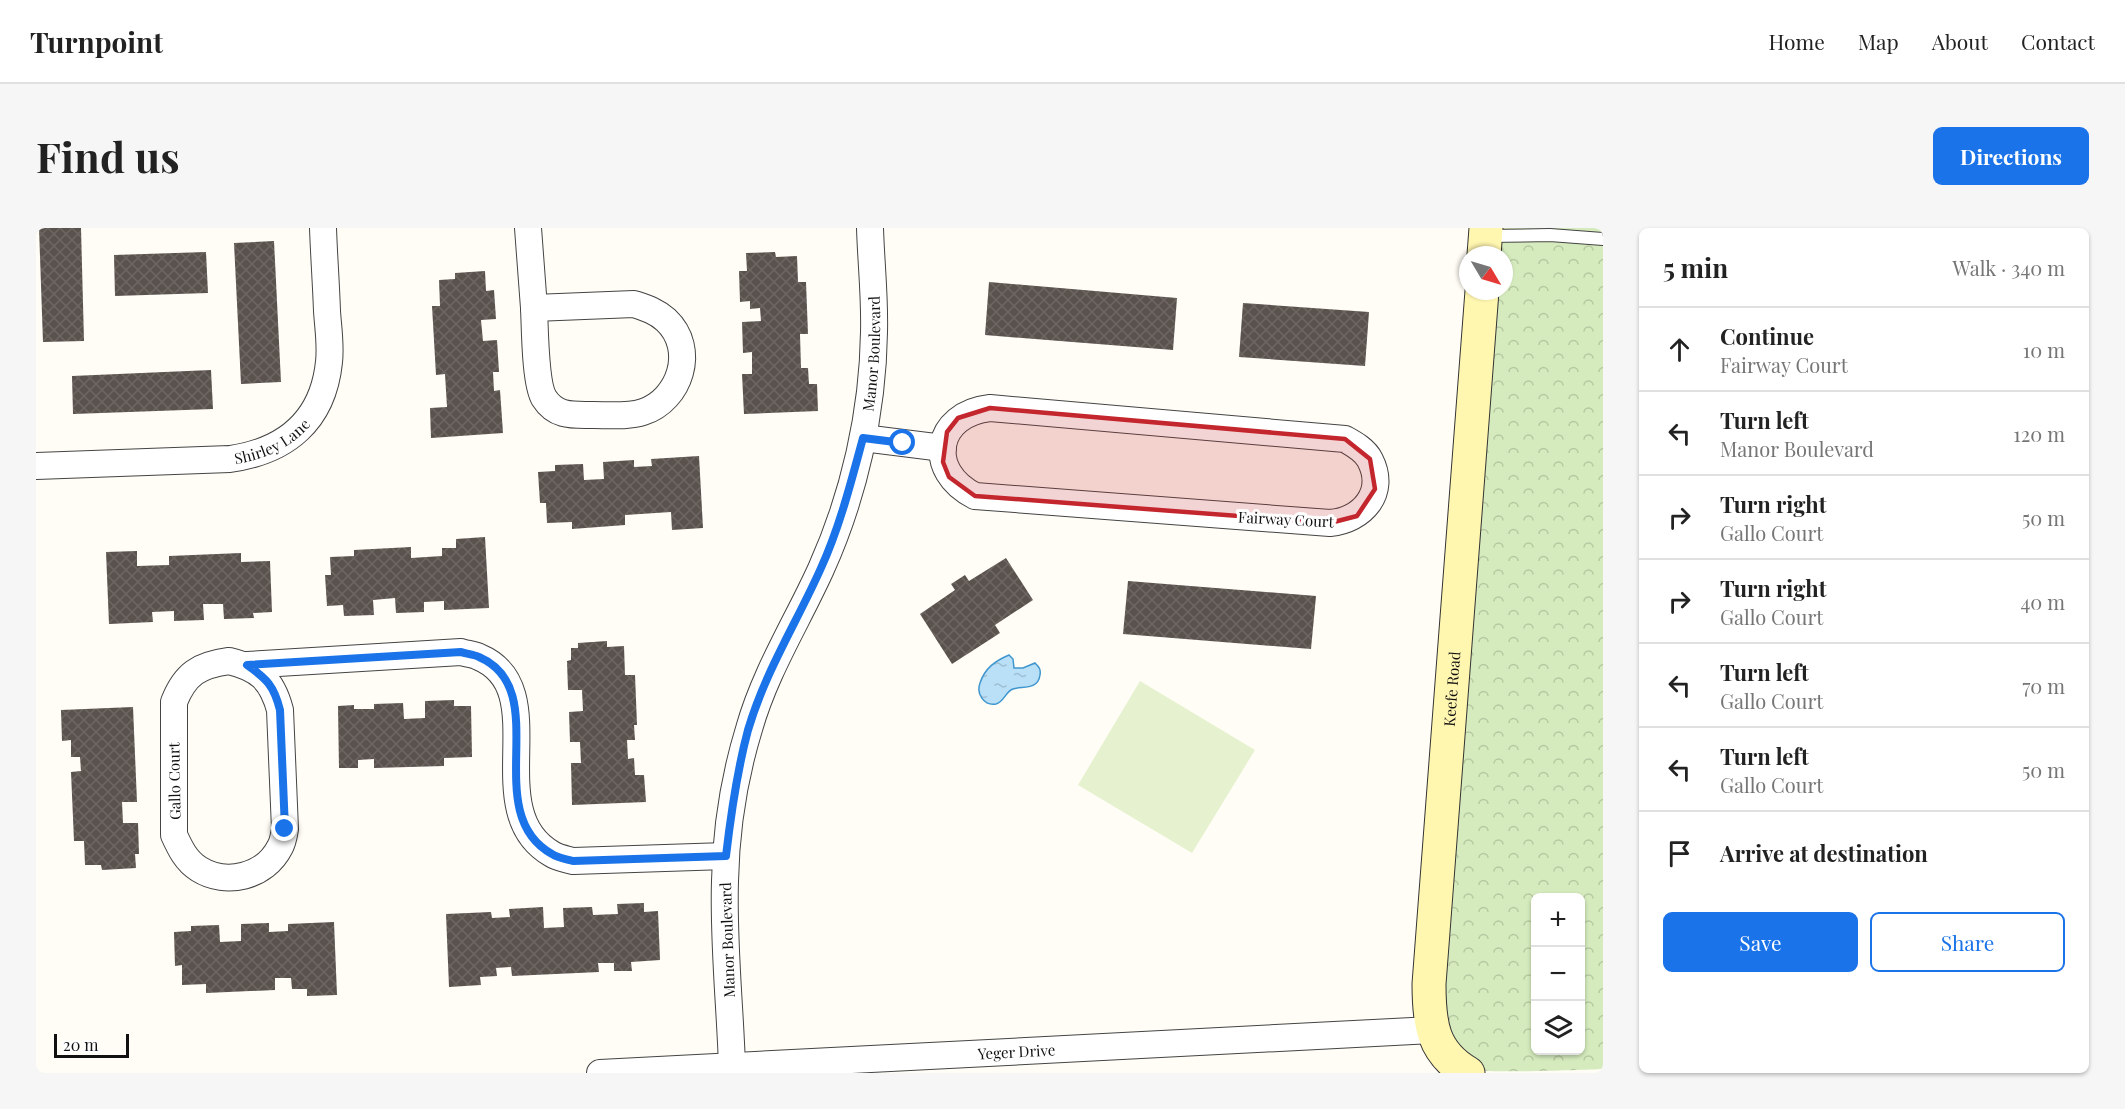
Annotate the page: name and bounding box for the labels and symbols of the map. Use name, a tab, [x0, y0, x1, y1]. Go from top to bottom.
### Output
north arrow	[1459, 246, 1513, 300]
street label: Manor Boulevard	[858, 295, 884, 413]
street label: Shirley Lane	[233, 414, 314, 468]
route start	[889, 429, 915, 455]
street label: Fairway Court	[1238, 507, 1335, 532]
street label: Keefe Road	[1439, 650, 1464, 727]
street label: Gallo Court	[163, 741, 185, 820]
route end	[271, 815, 297, 841]
street label: Manor Boulevard	[715, 882, 739, 998]
scale bar	[54, 1031, 129, 1058]
street label: Yeger Drive	[976, 1039, 1056, 1064]

